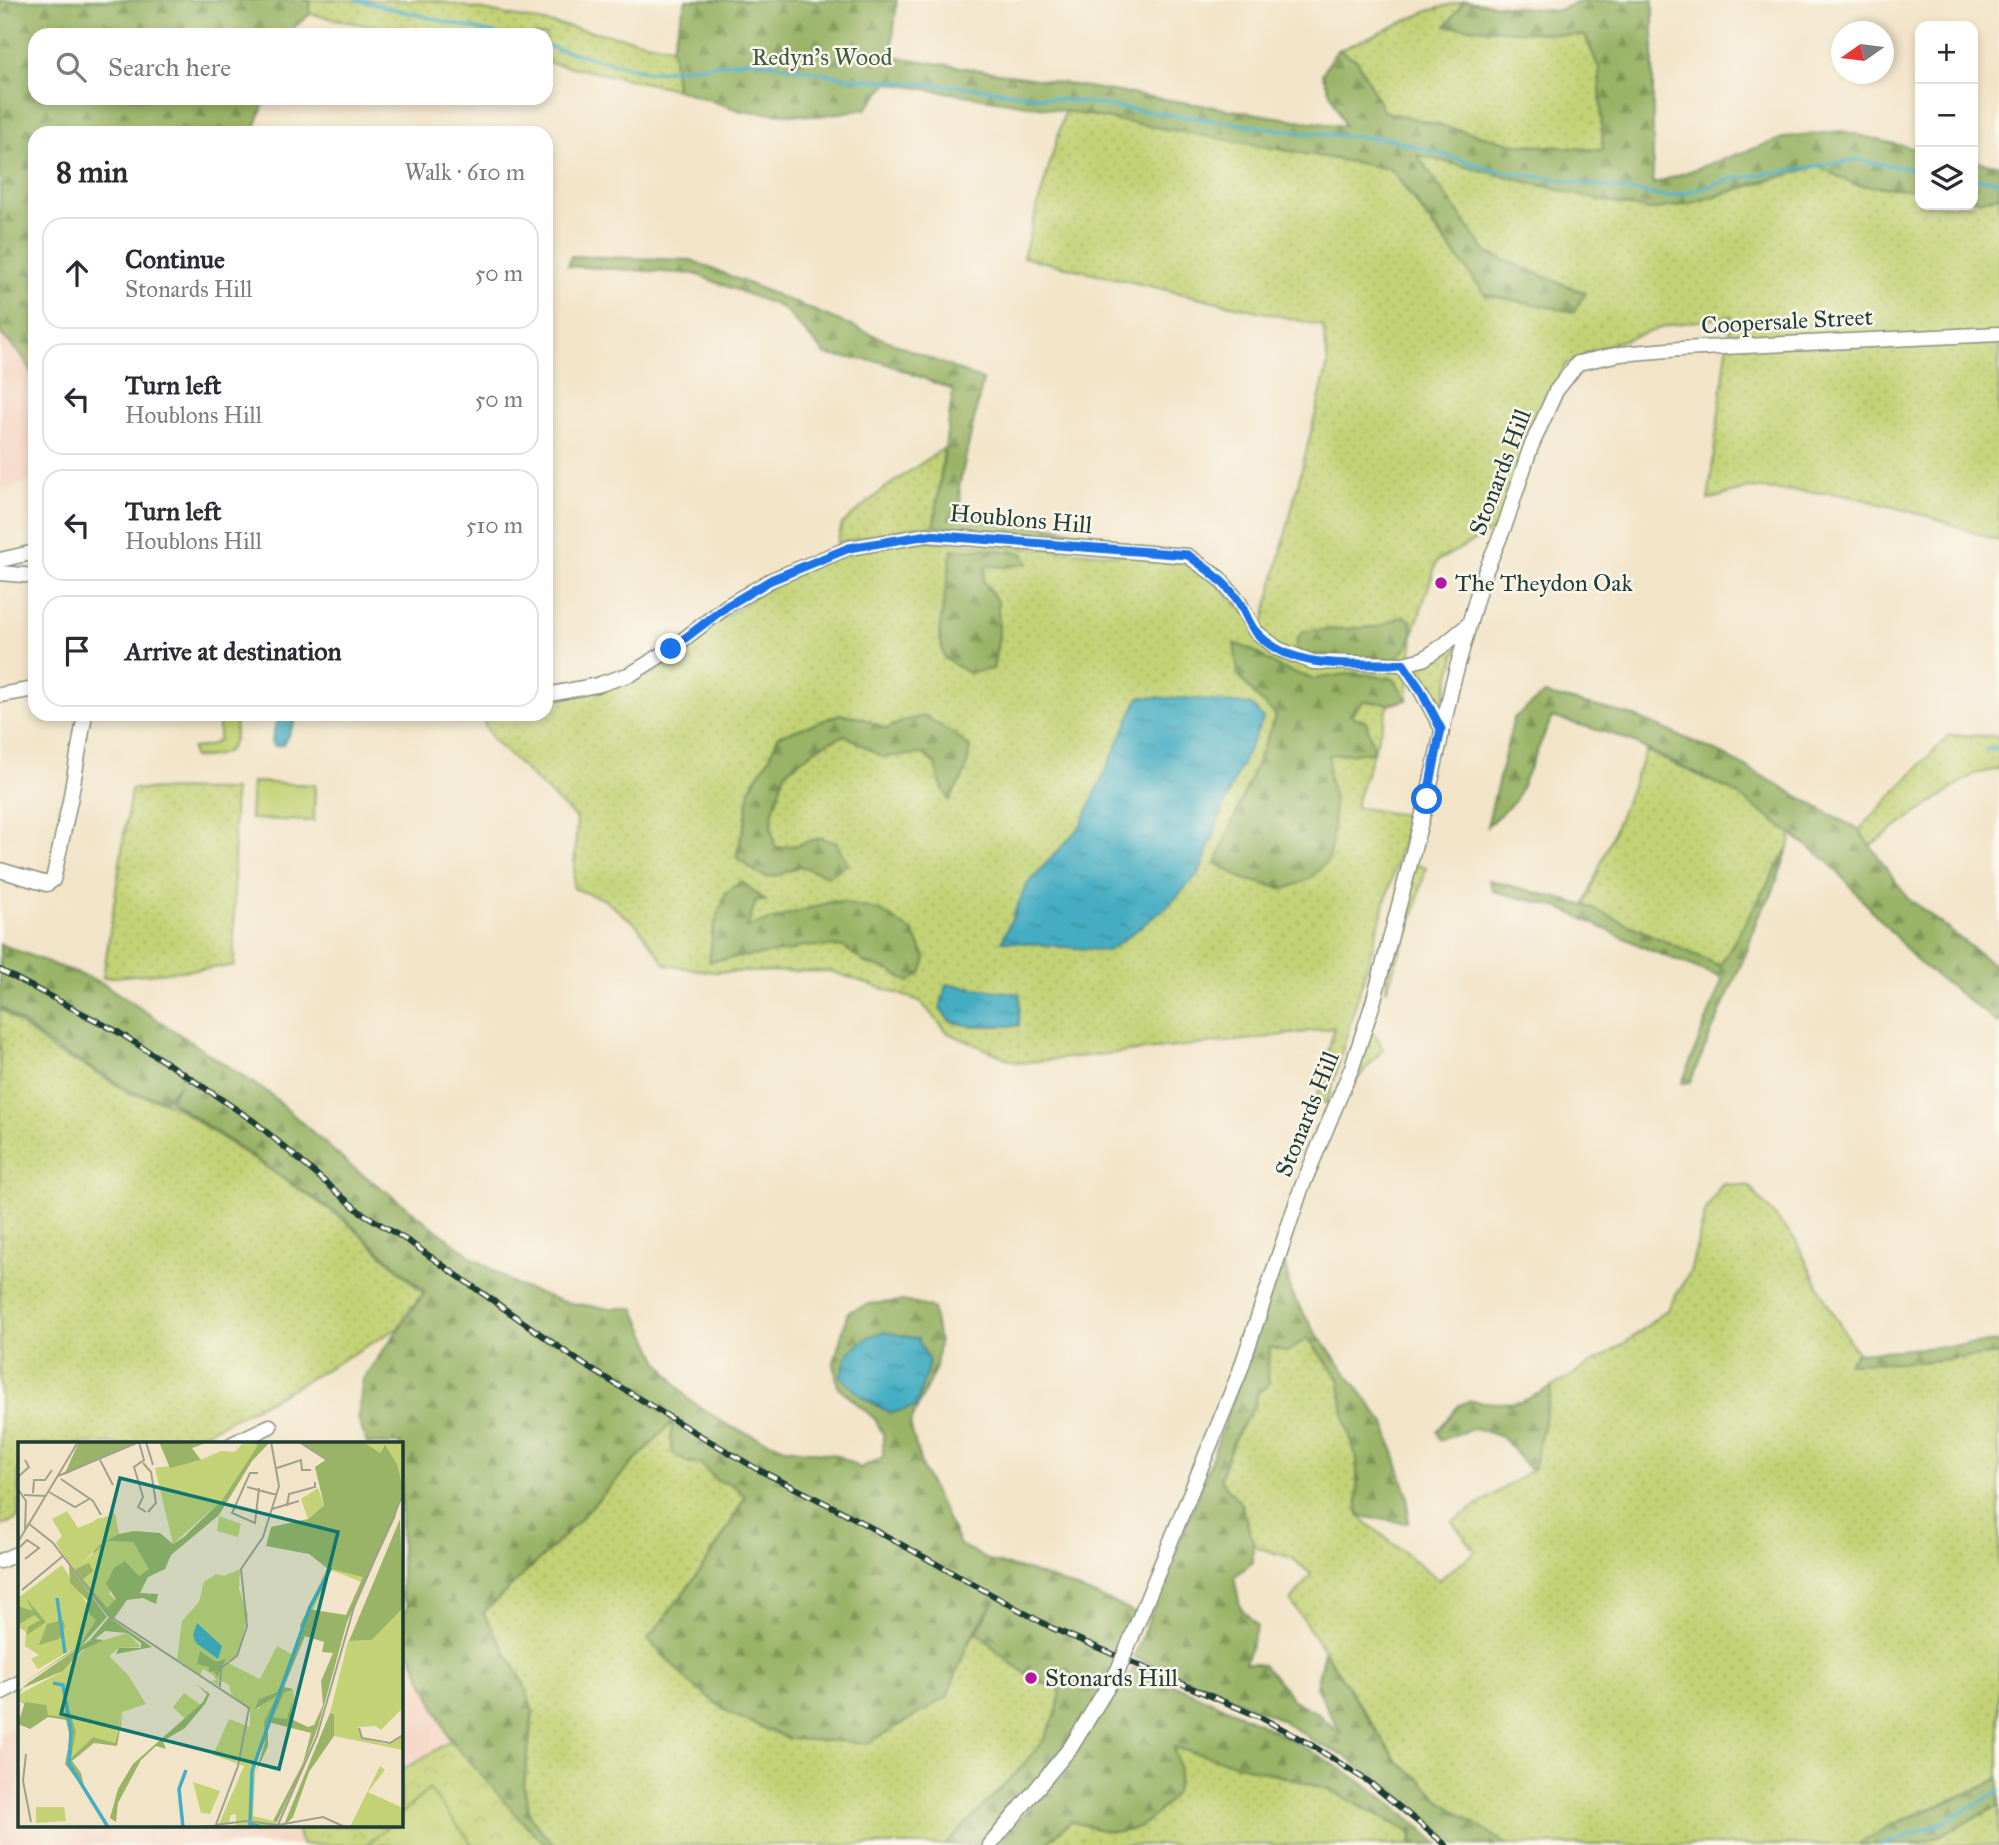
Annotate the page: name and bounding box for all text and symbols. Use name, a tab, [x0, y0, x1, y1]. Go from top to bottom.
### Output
north arrow	[1831, 21, 1894, 84]
map controls	[1915, 21, 1978, 210]
button: +	[1915, 21, 1978, 84]
search box	[28, 28, 553, 105]
park label: Redyn's Wood	[752, 42, 892, 72]
icon: search	[52, 48, 90, 86]
text: Search here	[108, 51, 231, 83]
button: −	[1915, 84, 1978, 147]
button: layers	[1915, 147, 1978, 210]
text: 8 min	[56, 154, 128, 190]
text: Walk · 610 m	[404, 158, 525, 186]
text: Continue	[125, 243, 225, 275]
icon: ahead	[58, 254, 96, 292]
text: 50 m	[475, 259, 523, 287]
text: Stonards Hill	[125, 275, 252, 303]
street label: Coopersale Street	[1700, 301, 1874, 340]
text: Turn left	[125, 369, 221, 401]
icon: left	[58, 380, 96, 418]
text: 50 m	[475, 385, 523, 413]
text: Houblons Hill	[125, 401, 262, 429]
street label: Stonards Hill	[1462, 404, 1538, 539]
text: Turn left	[125, 495, 221, 527]
street label: Houblons Hill	[948, 498, 1094, 540]
icon: left	[58, 506, 96, 544]
text: 510 m	[466, 511, 523, 539]
text: Houblons Hill	[125, 527, 262, 555]
place label: The Theydon Oak	[1455, 568, 1633, 598]
marker: The Theydon Oak	[1433, 575, 1449, 591]
icon: arrive	[58, 632, 96, 670]
route end	[655, 633, 686, 664]
text: Arrive at destination	[125, 635, 342, 667]
route start	[1411, 783, 1442, 814]
street label: Stonards Hill	[1268, 1046, 1346, 1181]
inset map	[18, 1442, 402, 1828]
place label: Stonards Hill	[1045, 1663, 1178, 1693]
marker: Stonards Hill	[1023, 1670, 1039, 1686]

